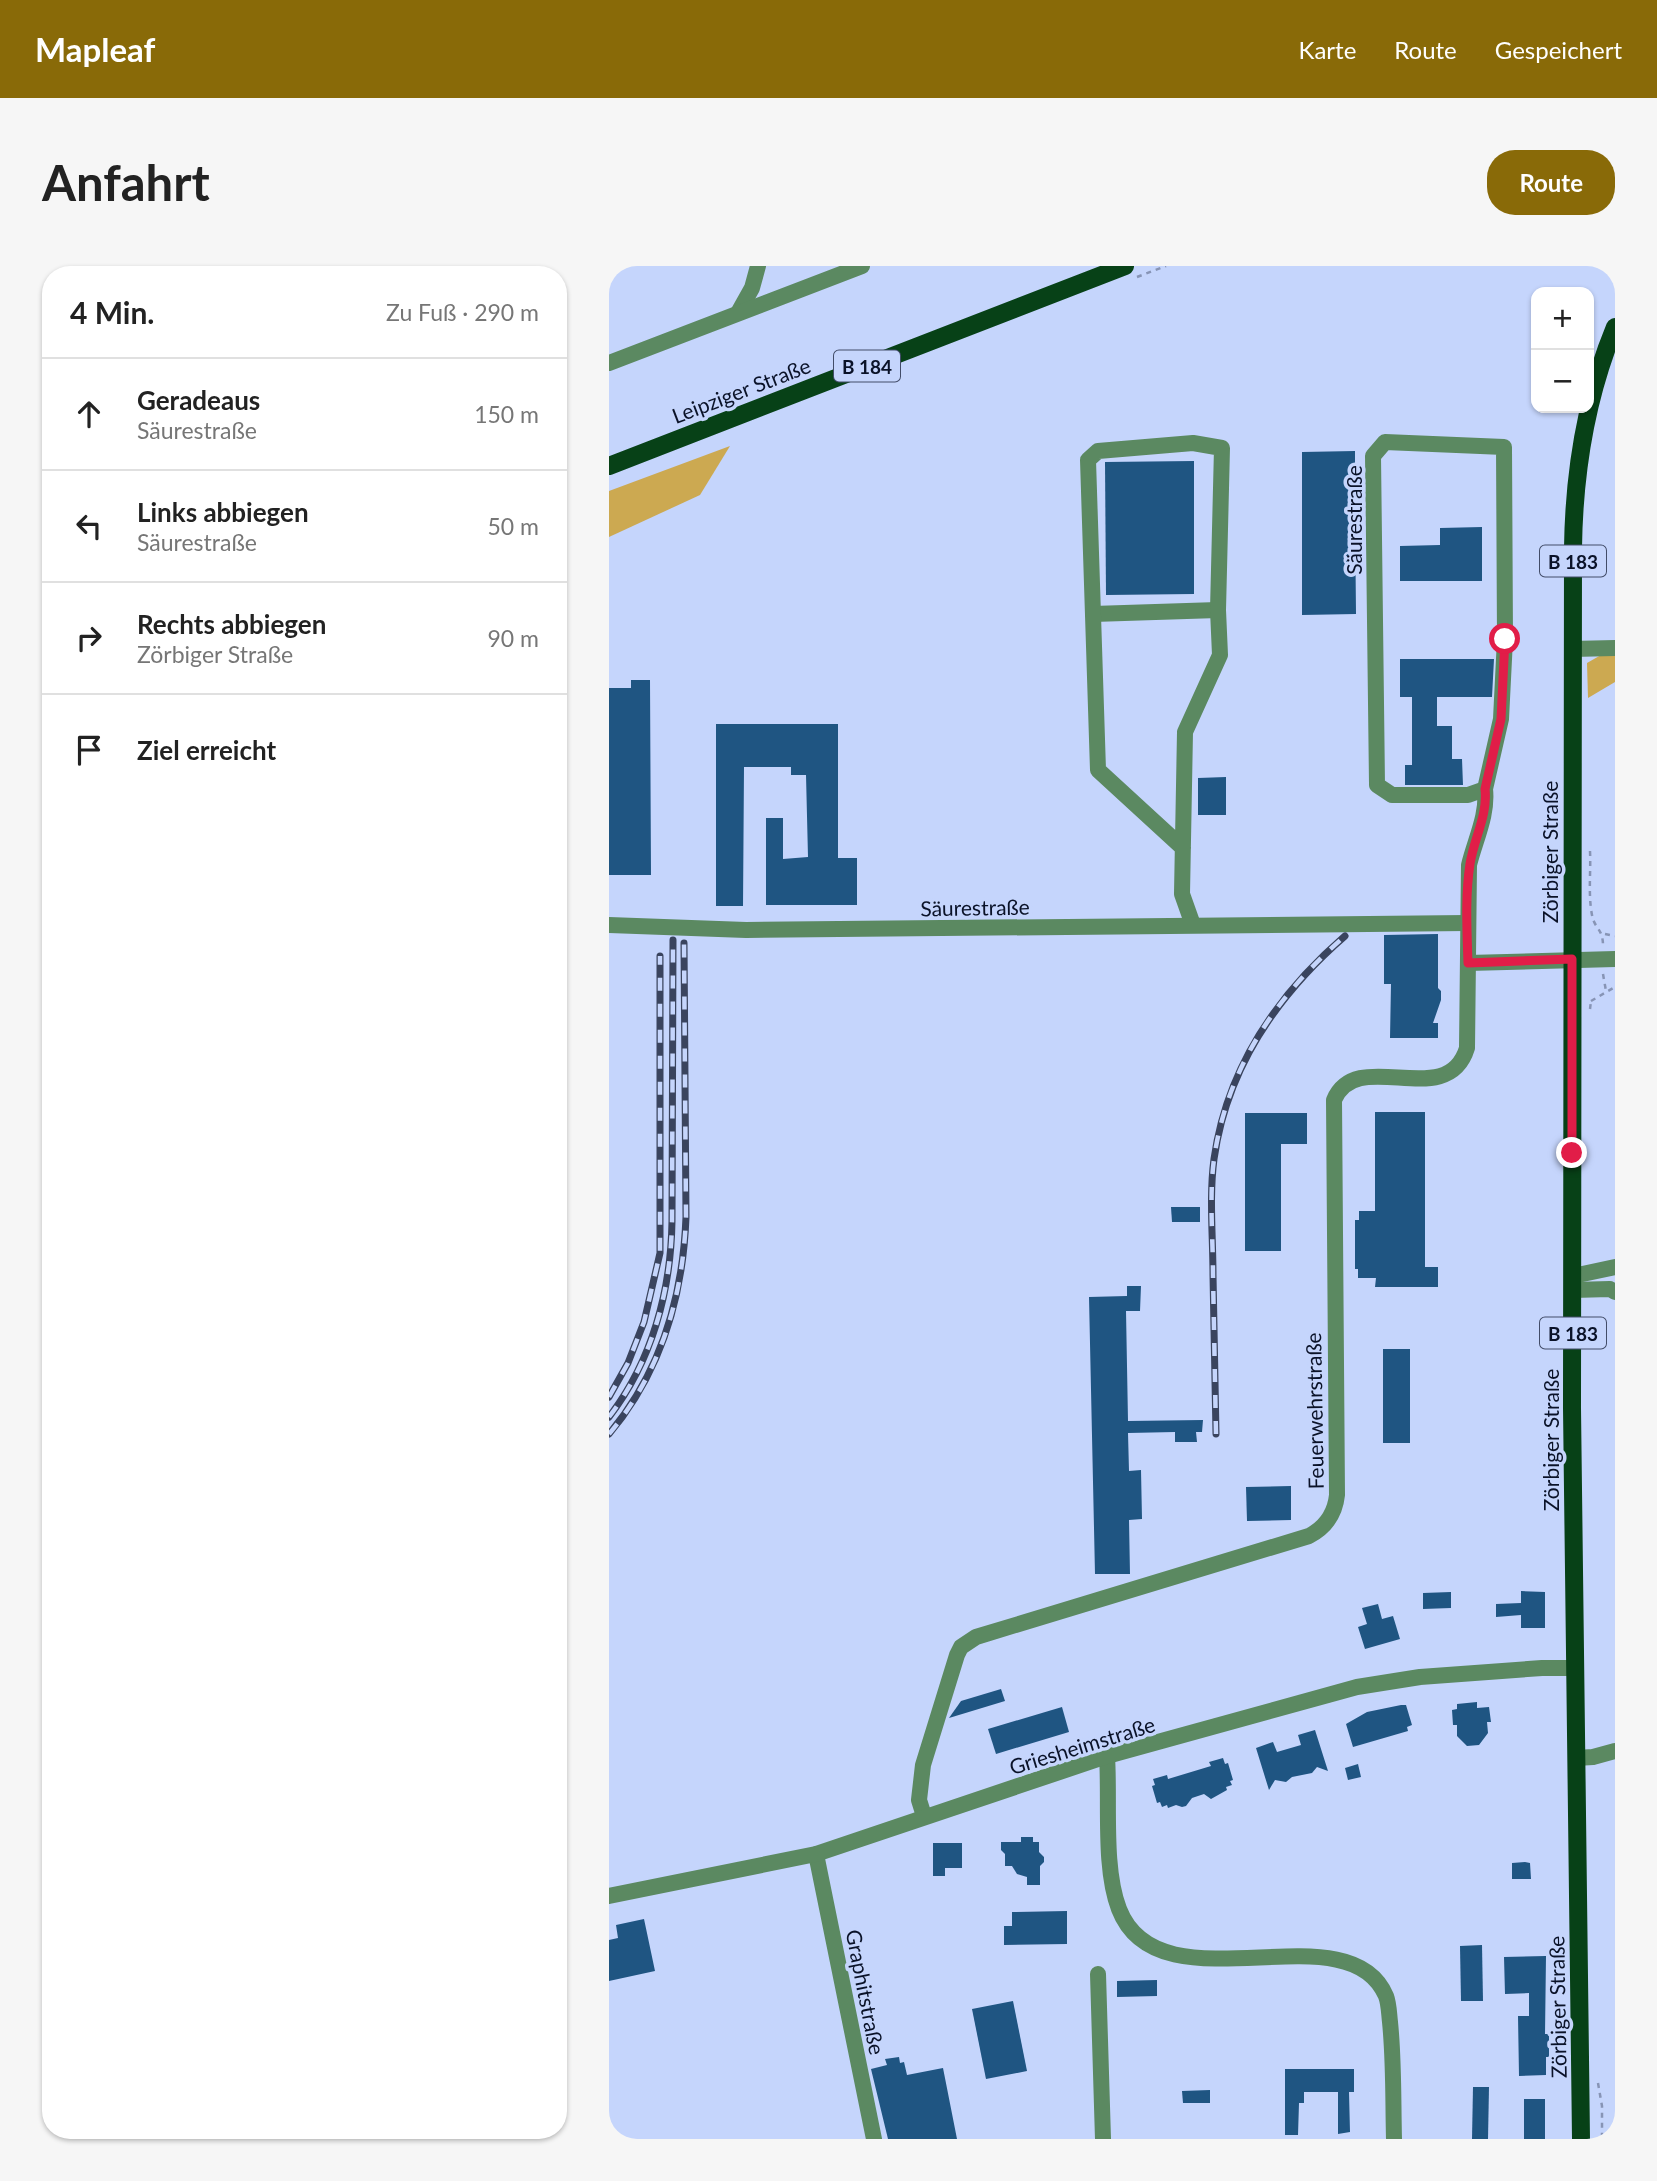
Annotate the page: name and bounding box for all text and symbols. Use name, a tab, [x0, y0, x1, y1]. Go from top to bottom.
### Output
text: Mapleaf	[35, 29, 155, 69]
text: Karte	[1299, 35, 1356, 64]
text: Route	[1394, 35, 1457, 64]
text: Gespeichert	[1495, 35, 1622, 64]
button: Route	[1487, 150, 1615, 215]
text: Anfahrt	[42, 153, 210, 211]
map controls	[1531, 287, 1594, 413]
button: +	[1531, 287, 1594, 350]
text: 4 Min.	[70, 294, 155, 330]
text: Zu Fuß · 290 m	[386, 298, 539, 326]
button: −	[1531, 350, 1594, 413]
road number: B 184	[834, 351, 900, 382]
street label: Leipziger Straße	[668, 352, 814, 428]
text: Geradeaus	[137, 384, 260, 416]
icon: ahead	[70, 395, 108, 433]
text: 150 m	[474, 400, 539, 428]
text: Säurestraße	[137, 416, 257, 444]
street label: Säurestraße	[1341, 465, 1366, 575]
text: Links abbiegen	[137, 496, 309, 528]
icon: left	[70, 507, 108, 545]
text: 50 m	[488, 512, 539, 540]
text: Säurestraße	[137, 528, 257, 556]
road number: B 183	[1540, 546, 1606, 576]
text: Rechts abbiegen	[137, 608, 326, 640]
icon: right	[70, 619, 108, 657]
route start	[1489, 623, 1520, 654]
text: 90 m	[488, 624, 539, 652]
text: Zörbiger Straße	[137, 640, 293, 668]
icon: arrive	[70, 731, 108, 769]
text: Ziel erreicht	[137, 734, 276, 766]
street label: Zörbiger Straße	[1537, 781, 1562, 923]
street label: Säurestraße	[920, 894, 1030, 920]
route end	[1556, 1137, 1587, 1168]
road number: B 183	[1540, 1317, 1606, 1348]
street label: Feuerwehrstraße	[1300, 1332, 1328, 1490]
street label: Zörbiger Straße	[1538, 1369, 1563, 1511]
street label: Griesheimstraße	[1006, 1711, 1158, 1779]
street label: Graphitstraße	[842, 1927, 890, 2057]
street label: Zörbiger Straße	[1543, 1936, 1571, 2078]

